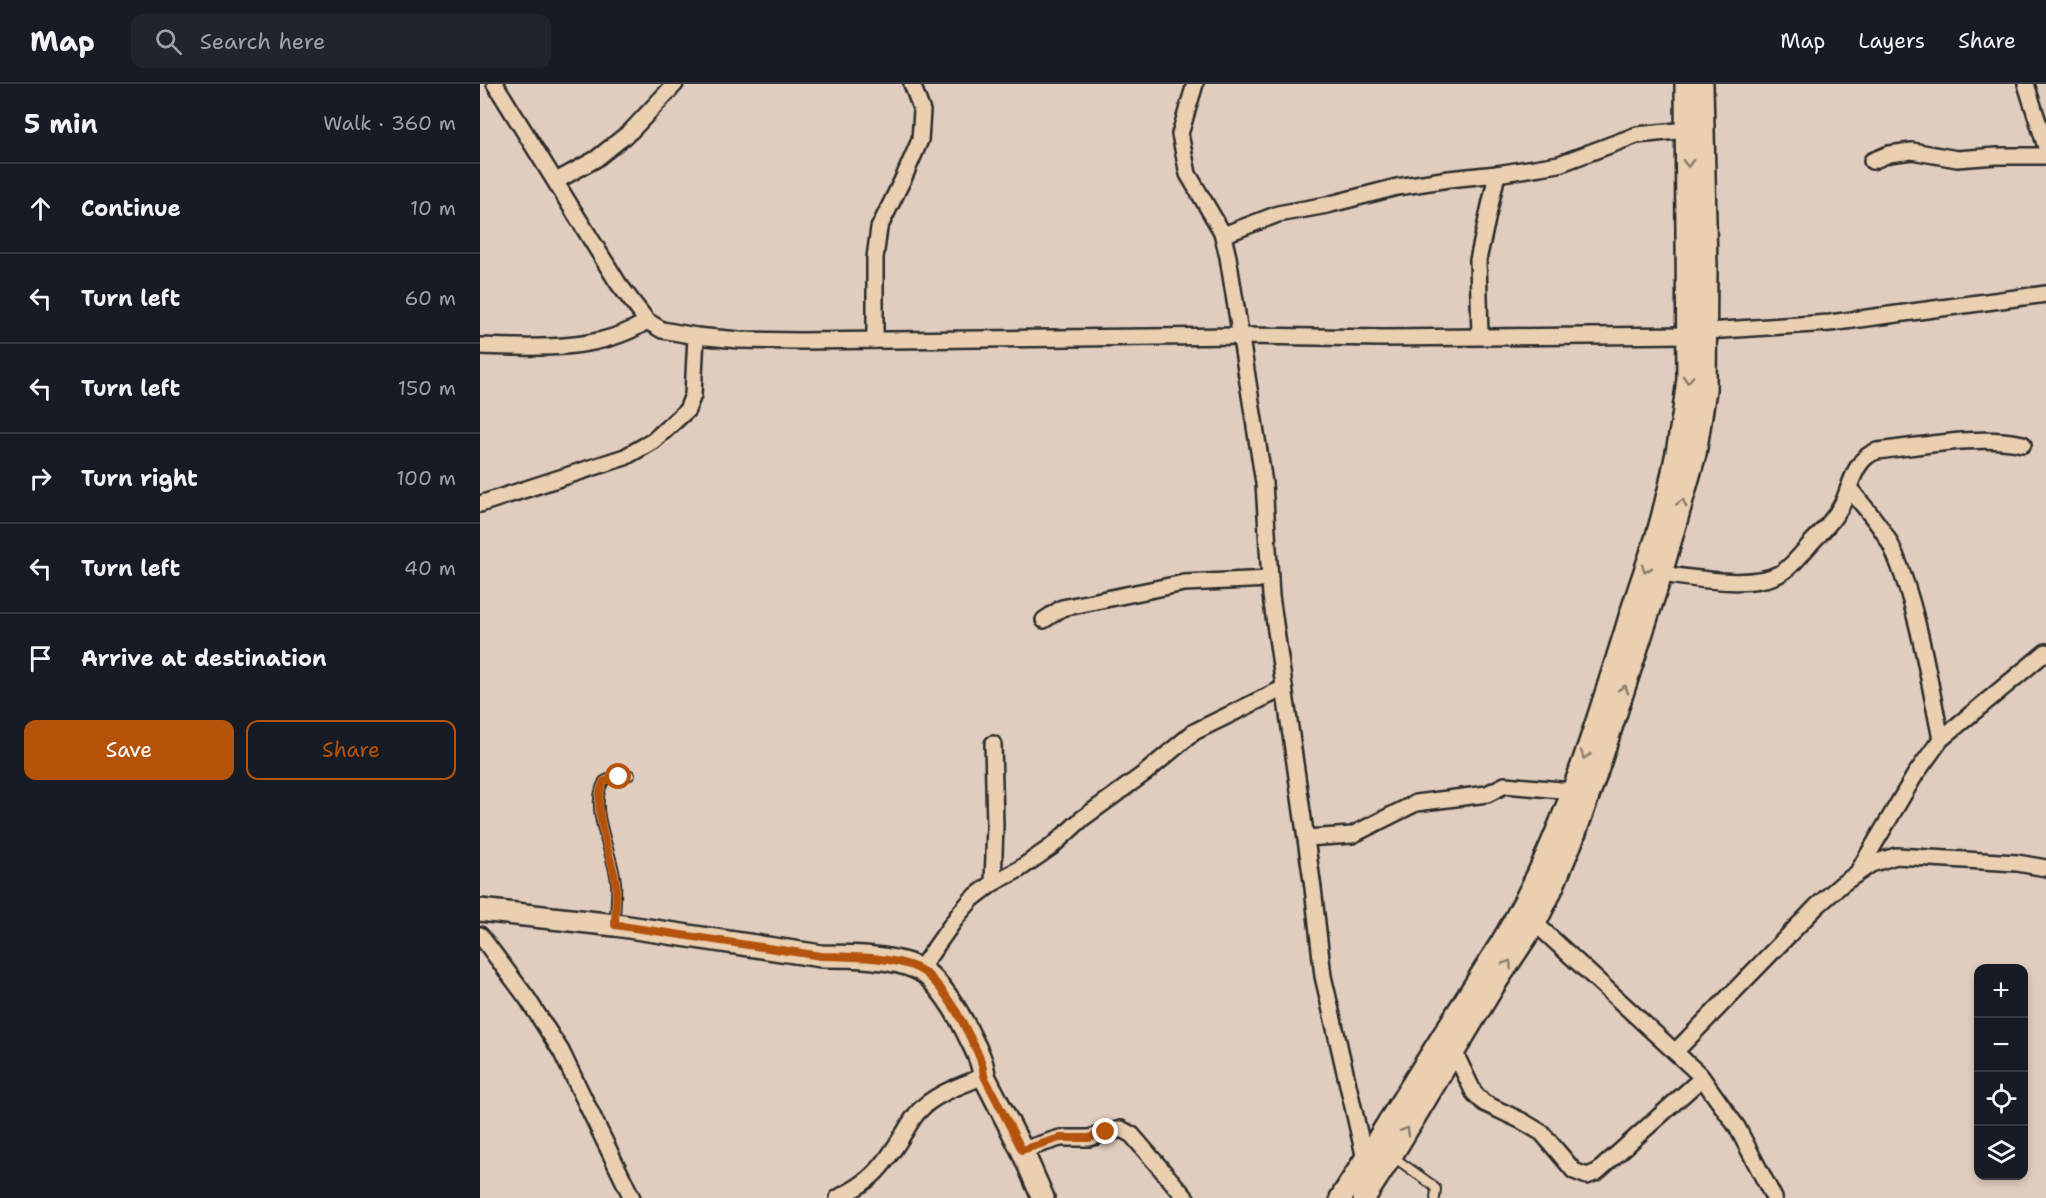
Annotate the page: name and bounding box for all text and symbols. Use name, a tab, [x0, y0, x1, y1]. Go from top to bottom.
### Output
search box	[131, 14, 551, 68]
text: Map	[30, 22, 95, 60]
icon: search	[152, 25, 185, 58]
text: Search here	[200, 27, 325, 56]
text: Map	[1780, 27, 1825, 55]
text: Layers	[1858, 27, 1925, 55]
text: Share	[1958, 27, 2016, 55]
text: 5 min	[24, 106, 98, 141]
text: Walk · 360 m	[323, 110, 456, 136]
one-way arrow	[1682, 159, 1694, 168]
icon: ahead	[24, 192, 57, 225]
text: Continue	[81, 194, 181, 223]
text: 10 m	[410, 195, 456, 221]
icon: left	[24, 282, 57, 315]
text: Turn left	[81, 284, 180, 313]
text: 60 m	[404, 285, 456, 311]
icon: left	[24, 372, 57, 405]
text: Turn left	[81, 374, 180, 403]
text: 150 m	[398, 375, 456, 401]
one-way arrow	[1681, 375, 1694, 384]
icon: right	[24, 462, 57, 495]
text: Turn right	[81, 464, 198, 493]
text: 100 m	[396, 465, 456, 491]
one-way arrow	[1674, 498, 1687, 508]
icon: left	[24, 552, 57, 585]
text: Turn left	[81, 554, 180, 583]
text: 40 m	[404, 555, 456, 581]
one-way arrow	[1640, 563, 1653, 574]
icon: arrive	[24, 642, 57, 675]
text: Arrive at destination	[81, 644, 327, 673]
one-way arrow	[1617, 684, 1630, 695]
button: Save	[24, 720, 234, 780]
button: Share	[246, 720, 456, 780]
one-way arrow	[1580, 749, 1593, 759]
route start	[605, 763, 631, 789]
one-way arrow	[1500, 960, 1512, 970]
map controls	[1974, 964, 2028, 1180]
button: +	[1974, 964, 2028, 1018]
button: −	[1974, 1018, 2028, 1072]
button: locate	[1974, 1072, 2028, 1126]
route end	[1092, 1118, 1118, 1144]
button: layers	[1974, 1126, 2028, 1180]
one-way arrow	[1399, 1127, 1411, 1137]

